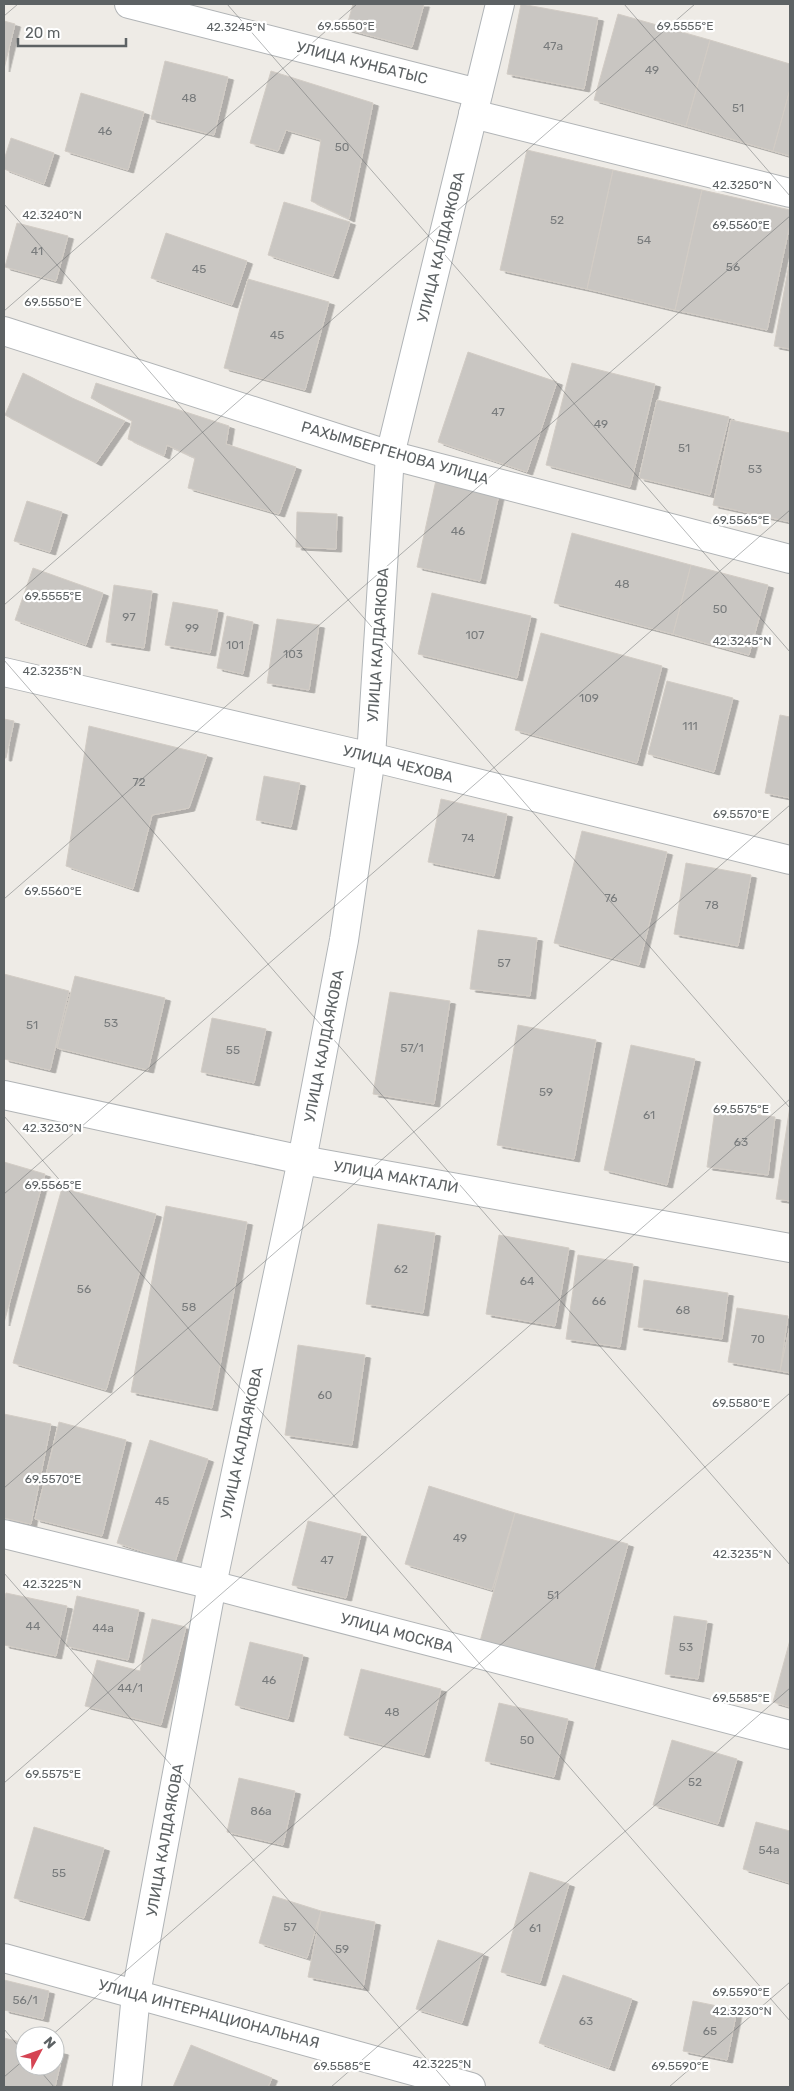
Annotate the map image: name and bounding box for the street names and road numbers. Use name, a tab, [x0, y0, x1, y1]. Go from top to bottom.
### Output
street label: УЛИЦА КУНБАТЫС	[295, 38, 429, 88]
street label: УЛИЦА КАЛДАЯКОВА	[414, 170, 468, 324]
street label: РАХЫМБЕРГЕНОВА УЛИЦА	[299, 418, 491, 488]
street label: УЛИЦА КАЛДАЯКОВА	[364, 567, 392, 723]
street label: УЛИЦА ЧЕХОВА	[341, 742, 455, 786]
street label: УЛИЦА КАЛДАЯКОВА	[300, 968, 348, 1124]
street label: УЛИЦА МАКТАЛИ	[332, 1157, 460, 1197]
street label: УЛИЦА КАЛДАЯКОВА	[217, 1365, 267, 1521]
street label: УЛИЦА МОСКВА	[338, 1609, 456, 1657]
street label: УЛИЦА КАЛДАЯКОВА	[143, 1762, 187, 1918]
street label: УЛИЦА ИНТЕРНАЦИОНАЛЬНАЯ	[96, 1976, 322, 2052]

